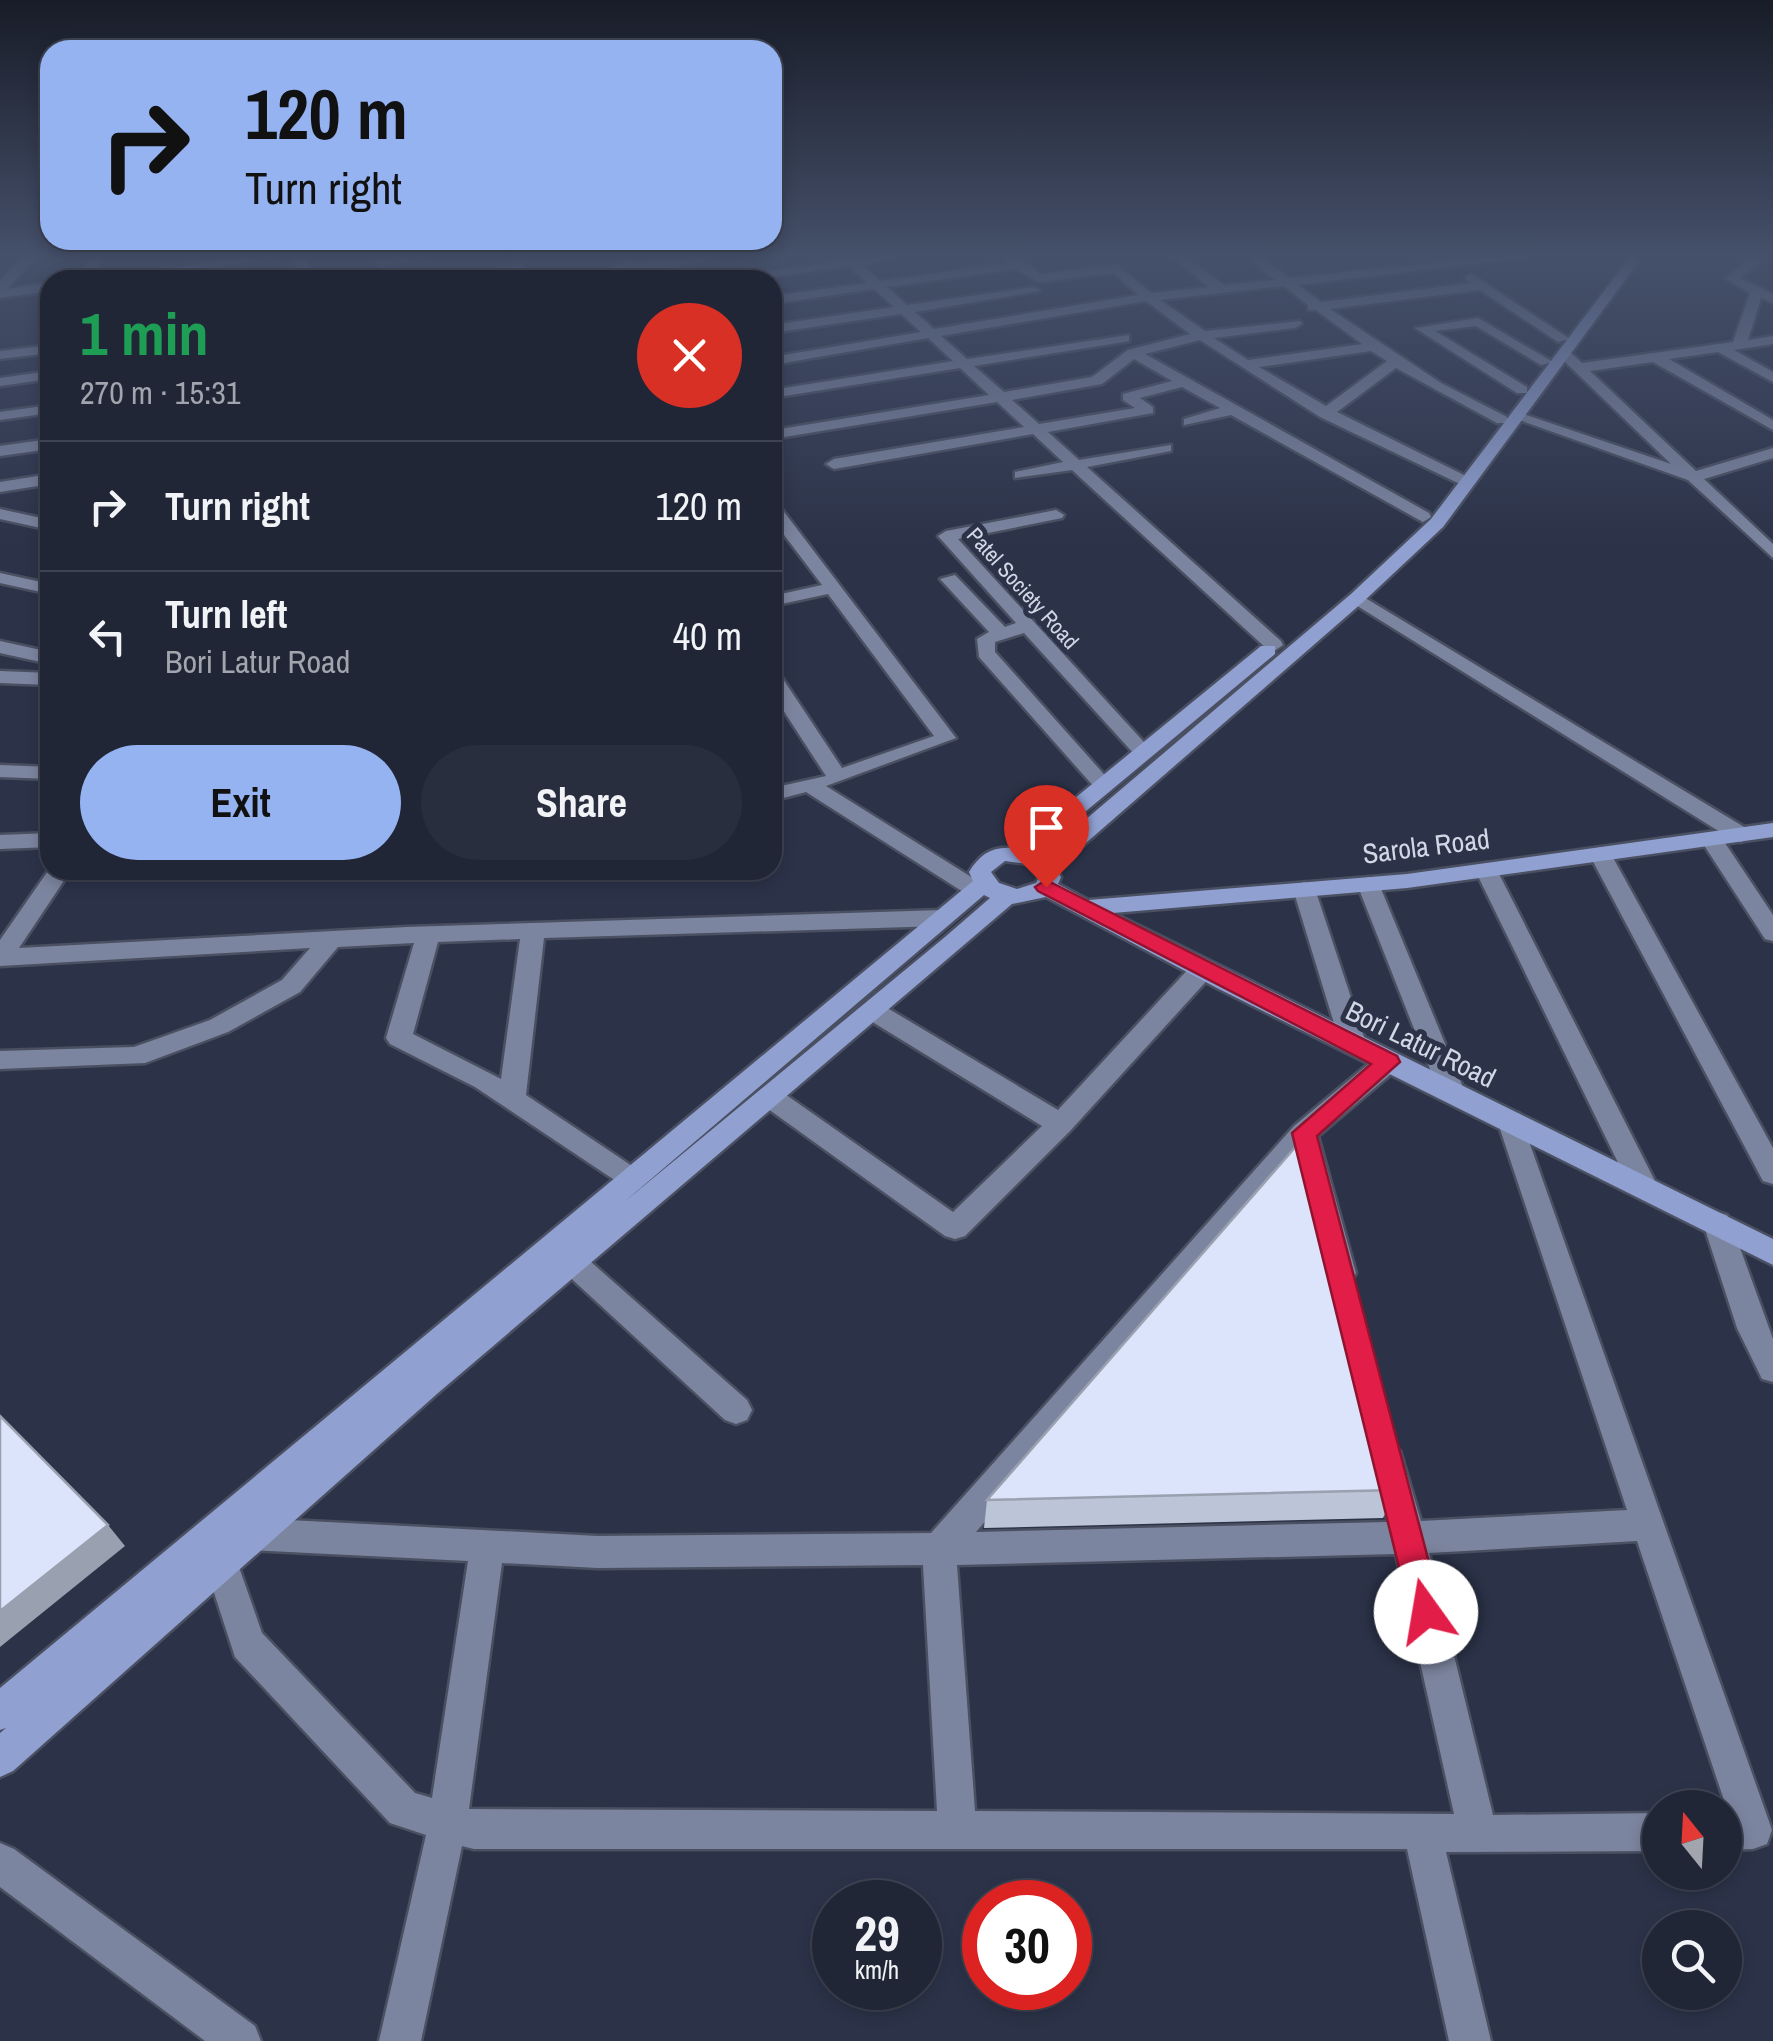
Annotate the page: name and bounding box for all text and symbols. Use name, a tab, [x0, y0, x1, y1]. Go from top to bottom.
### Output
text: 120 m	[245, 67, 408, 161]
icon: right	[80, 80, 210, 210]
text: Turn right	[245, 157, 402, 218]
text: 1 min	[80, 293, 209, 374]
button: close	[637, 303, 742, 408]
text: 270 m · 15:31	[80, 371, 240, 414]
icon: right	[80, 479, 135, 534]
text: Turn right	[165, 481, 310, 532]
text: 120 m	[655, 481, 742, 532]
street label: Patel Society Road	[960, 521, 1086, 655]
text: Turn left	[165, 589, 287, 640]
icon: left	[80, 609, 135, 664]
text: 40 m	[673, 611, 742, 662]
text: Bori Latur Road	[165, 640, 350, 683]
button: Exit	[80, 745, 401, 860]
button: Share	[421, 745, 742, 860]
pin	[1004, 785, 1089, 888]
icon: arrive	[1019, 800, 1074, 855]
street label: Sarola Road	[1360, 819, 1492, 873]
street label: Bori Latur Road	[1340, 991, 1502, 1097]
position arrow	[1374, 1560, 1478, 1664]
north arrow	[1642, 1790, 1742, 1890]
map controls	[1642, 1790, 1742, 2010]
speed limit sign: 30	[962, 1880, 1092, 2010]
text: 29	[854, 1899, 900, 1967]
button: search	[1642, 1910, 1742, 2010]
text: km/h	[855, 1953, 899, 1987]

